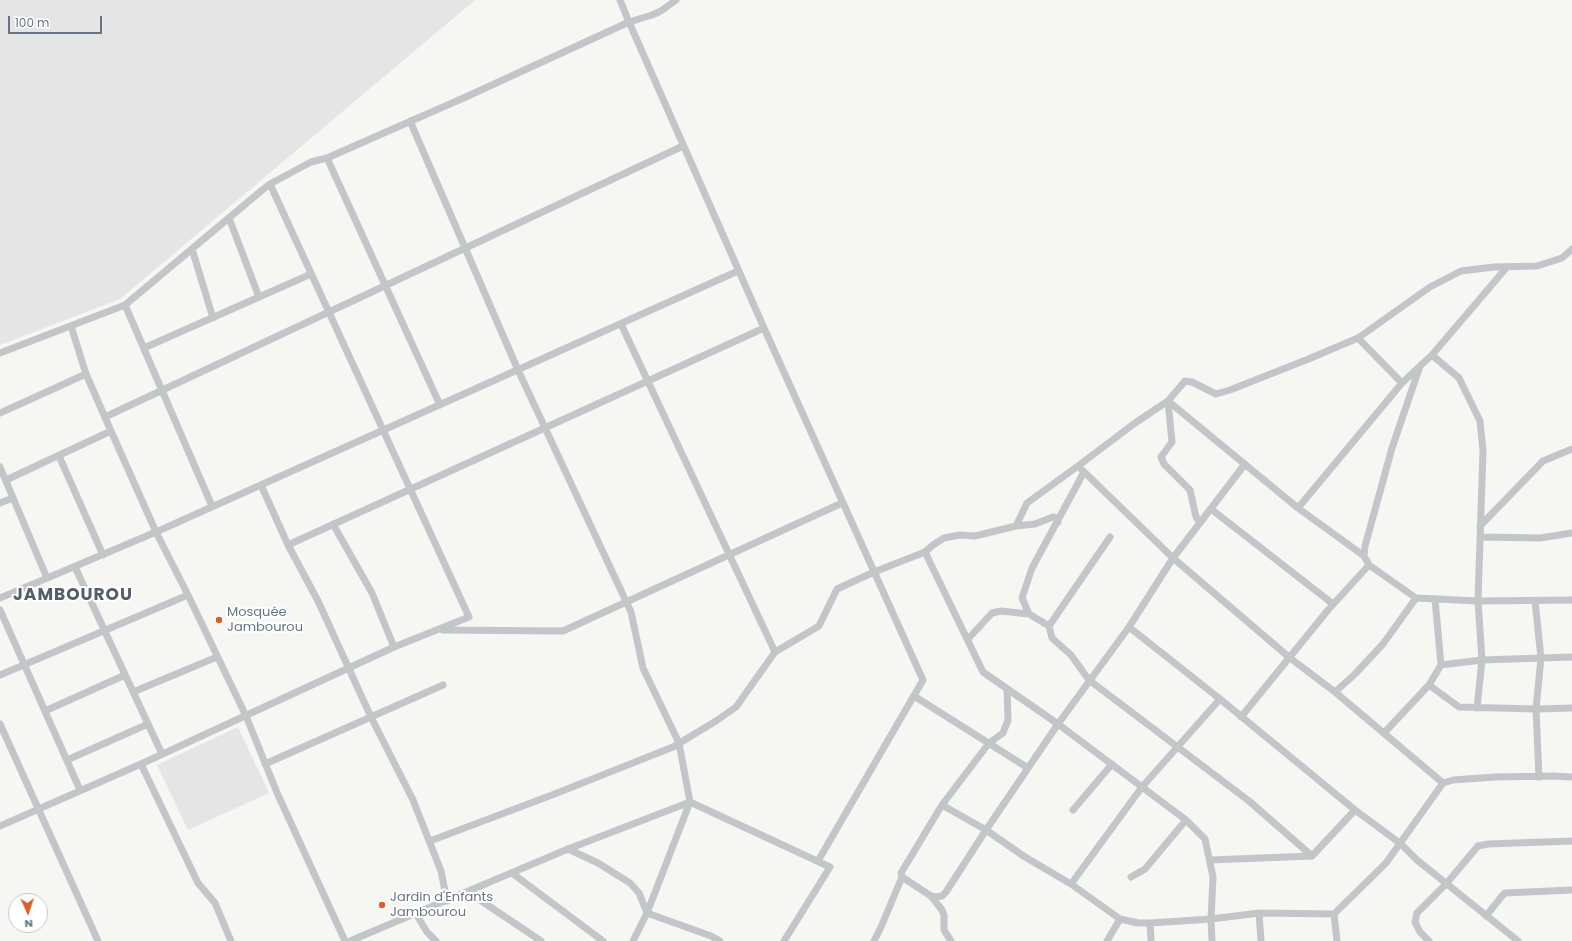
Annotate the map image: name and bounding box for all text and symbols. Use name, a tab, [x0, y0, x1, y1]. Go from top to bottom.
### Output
scale bar	[10, 8, 104, 34]
text: 100 m	[15, 14, 49, 31]
district label: JAMBOUROU	[13, 586, 133, 606]
place label: Mosquée Jambourou	[227, 605, 303, 636]
marker: Mosquée Jambourou	[214, 615, 224, 625]
place label: Jardin d'Enfants Jambourou	[390, 890, 493, 921]
north arrow	[8, 893, 48, 933]
marker: Jardin d'Enfants Jambourou	[377, 900, 387, 910]
text: N	[24, 916, 33, 932]

